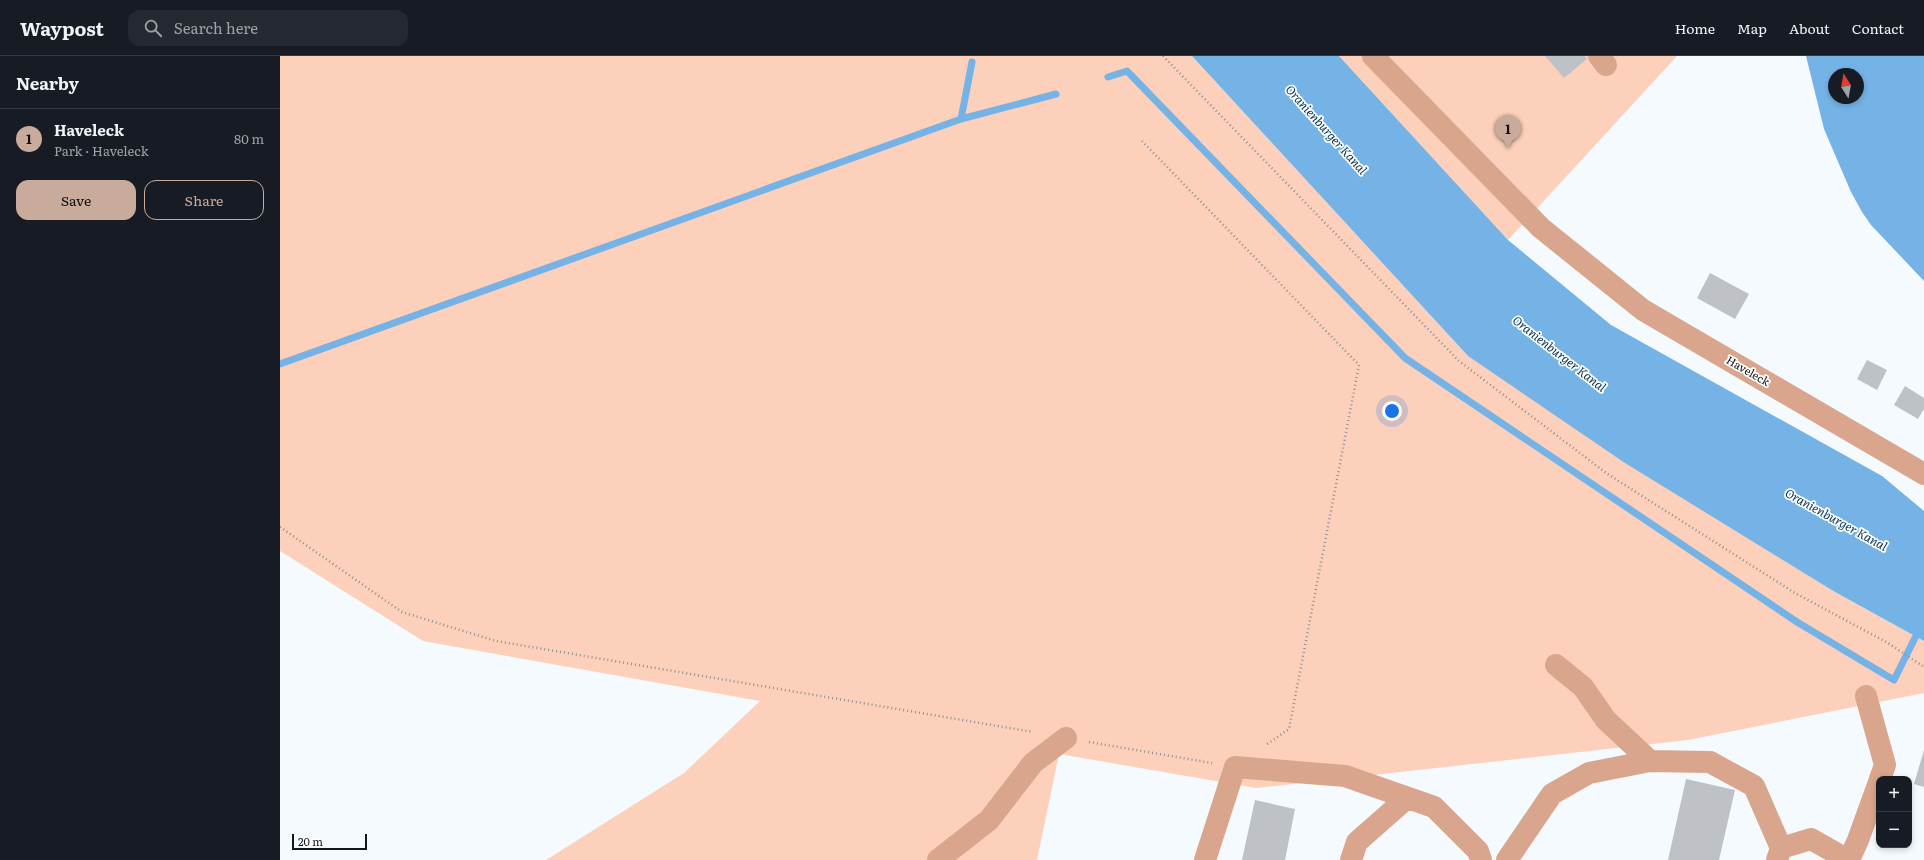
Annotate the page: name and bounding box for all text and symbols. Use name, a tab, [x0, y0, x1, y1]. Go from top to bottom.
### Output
search box	[128, 10, 408, 46]
text: Waypost	[20, 14, 104, 42]
text: Search here	[174, 16, 258, 39]
icon: search	[142, 17, 164, 39]
text: Home	[1675, 18, 1715, 38]
text: Map	[1737, 18, 1767, 38]
text: About	[1789, 18, 1830, 38]
text: Contact	[1852, 18, 1904, 38]
north arrow	[1828, 68, 1864, 104]
text: Nearby	[16, 70, 79, 95]
water label: Oranienburger Kanal	[1282, 81, 1372, 178]
pin: 1	[1495, 115, 1521, 148]
text: Haveleck	[54, 118, 124, 141]
text: 1	[26, 129, 32, 148]
text: 80 m	[234, 129, 264, 148]
text: Park · Haveleck	[54, 141, 149, 160]
button: Save	[16, 180, 136, 220]
button: Share	[144, 180, 264, 220]
water label: Oranienburger Kanal	[1509, 311, 1611, 396]
street label: Haveleck	[1724, 351, 1773, 389]
your location	[1382, 401, 1402, 421]
water label: Oranienburger Kanal	[1782, 483, 1891, 555]
map controls	[1876, 776, 1912, 848]
button: +	[1876, 776, 1912, 812]
button: −	[1876, 812, 1912, 848]
scale bar	[292, 832, 367, 851]
text: 20 m	[298, 833, 323, 849]

